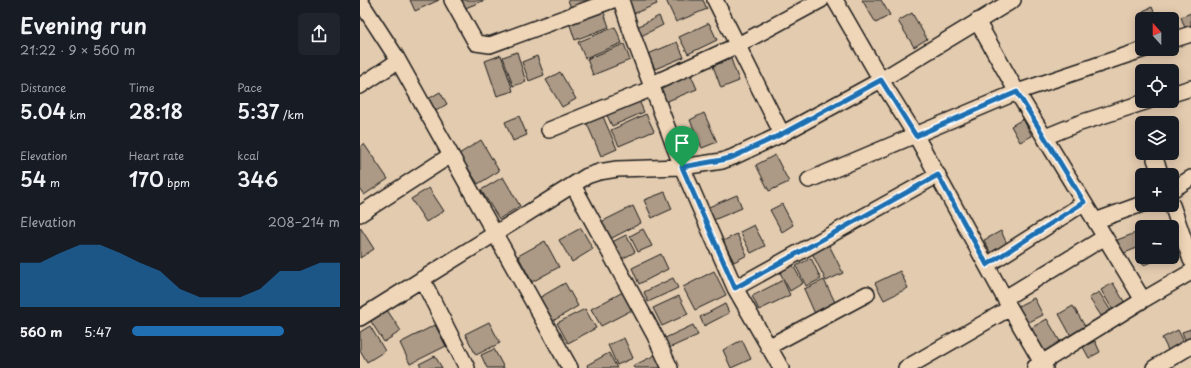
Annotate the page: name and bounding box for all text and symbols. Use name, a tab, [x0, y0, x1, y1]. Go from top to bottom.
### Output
text: Evening run	[20, 8, 147, 41]
north arrow	[1135, 12, 1179, 56]
map controls	[1135, 12, 1179, 264]
button: share	[298, 13, 340, 55]
text: 21:22 · 9 × 560 m	[20, 40, 135, 59]
button: locate	[1135, 64, 1179, 108]
text: Distance	[20, 79, 66, 96]
text: Time	[129, 79, 155, 96]
text: Pace	[237, 79, 262, 96]
text: 5.04	[20, 96, 66, 126]
text: 28:18	[129, 96, 183, 126]
text: 5:37	[237, 96, 279, 126]
text: km	[66, 106, 86, 123]
text: /km	[279, 106, 304, 123]
button: layers	[1135, 116, 1179, 160]
pin	[665, 126, 699, 167]
icon: arrive	[671, 132, 693, 154]
text: Elevation	[20, 147, 67, 164]
text: Heart rate	[129, 147, 184, 164]
text: kcal	[237, 147, 259, 164]
text: 54	[20, 164, 46, 194]
text: 170	[129, 164, 164, 194]
text: 346	[237, 164, 278, 194]
button: +	[1135, 168, 1179, 212]
text: m	[46, 174, 60, 191]
text: bpm	[164, 174, 190, 191]
text: Elevation	[20, 212, 76, 231]
text: 208–214 m	[268, 212, 340, 231]
button: −	[1135, 220, 1179, 264]
text: 560 m	[20, 322, 62, 341]
text: 5:47	[84, 322, 111, 341]

